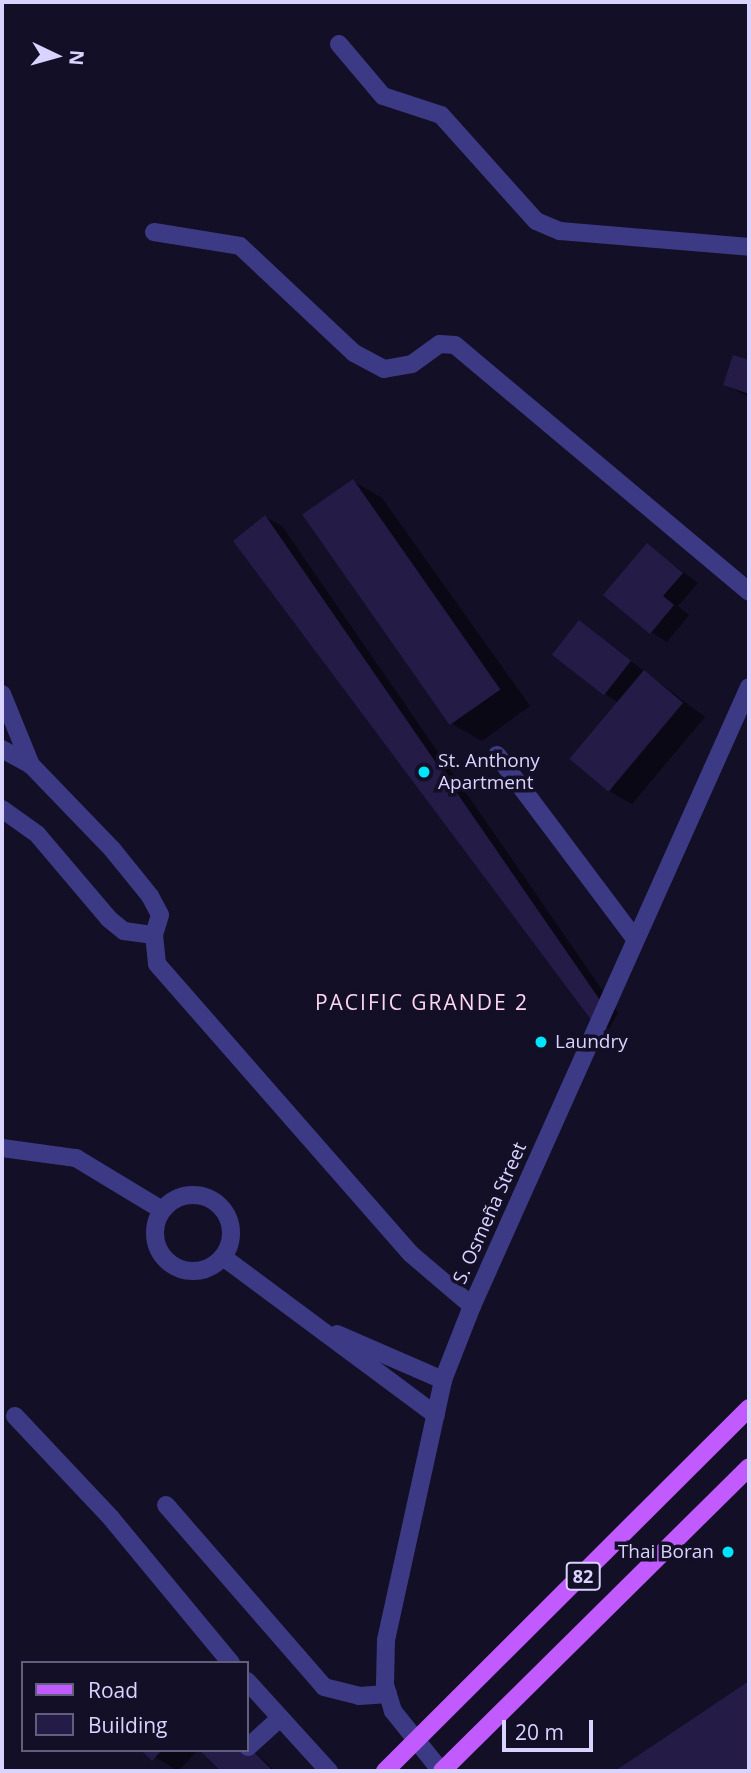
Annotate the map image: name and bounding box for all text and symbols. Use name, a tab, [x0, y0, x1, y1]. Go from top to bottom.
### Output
north arrow	[21, 21, 91, 91]
text: N	[63, 49, 91, 67]
place label: St. Anthony Apartment	[438, 750, 540, 794]
marker: St. Anthony Apartment	[416, 764, 432, 780]
district label: PACIFIC GRANDE 2	[317, 989, 527, 1015]
place label: Laundry	[555, 1031, 628, 1053]
marker: Laundry	[533, 1034, 549, 1050]
street label: S. Osmeña Street	[449, 1139, 531, 1287]
place label: Thai Boran	[618, 1541, 714, 1563]
marker: Thai Boran	[720, 1544, 736, 1560]
road number: 82	[566, 1562, 600, 1590]
legend	[21, 1661, 248, 1752]
text: Road	[88, 1676, 138, 1704]
scale bar	[506, 1706, 597, 1750]
text: Building	[88, 1711, 167, 1739]
text: 20 m	[515, 1718, 564, 1746]

